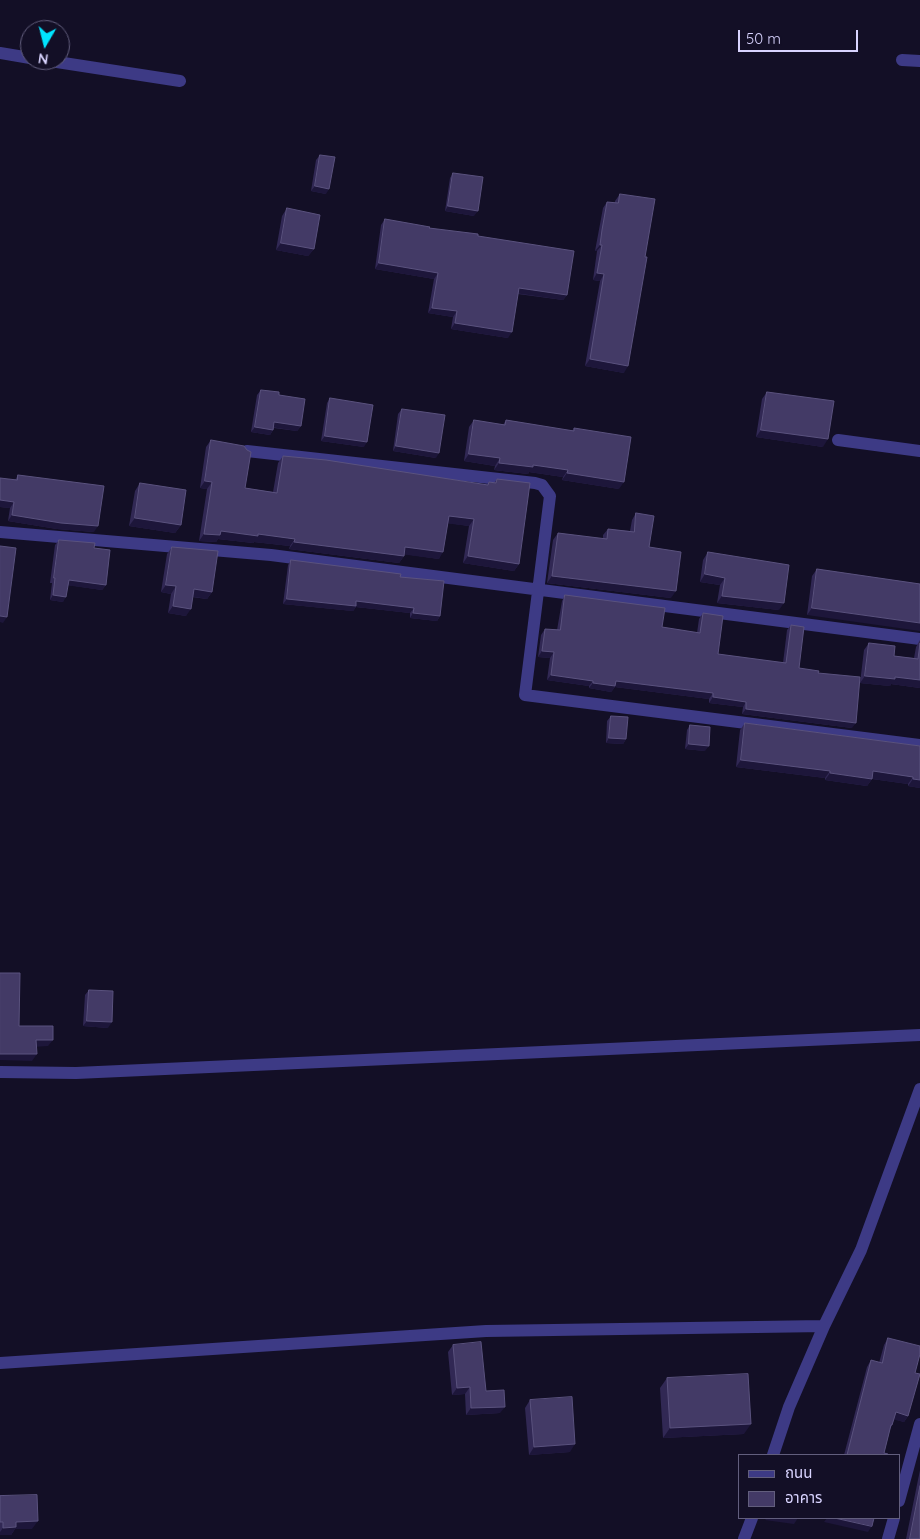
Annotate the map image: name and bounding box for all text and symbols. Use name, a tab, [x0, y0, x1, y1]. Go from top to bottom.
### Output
north arrow	[20, 20, 70, 70]
scale bar	[740, 20, 860, 52]
text: 50 m	[746, 29, 781, 48]
text: N	[37, 49, 49, 68]
legend	[738, 1454, 900, 1519]
text: ถนน	[785, 1463, 812, 1482]
text: อาคาร	[785, 1488, 822, 1507]

